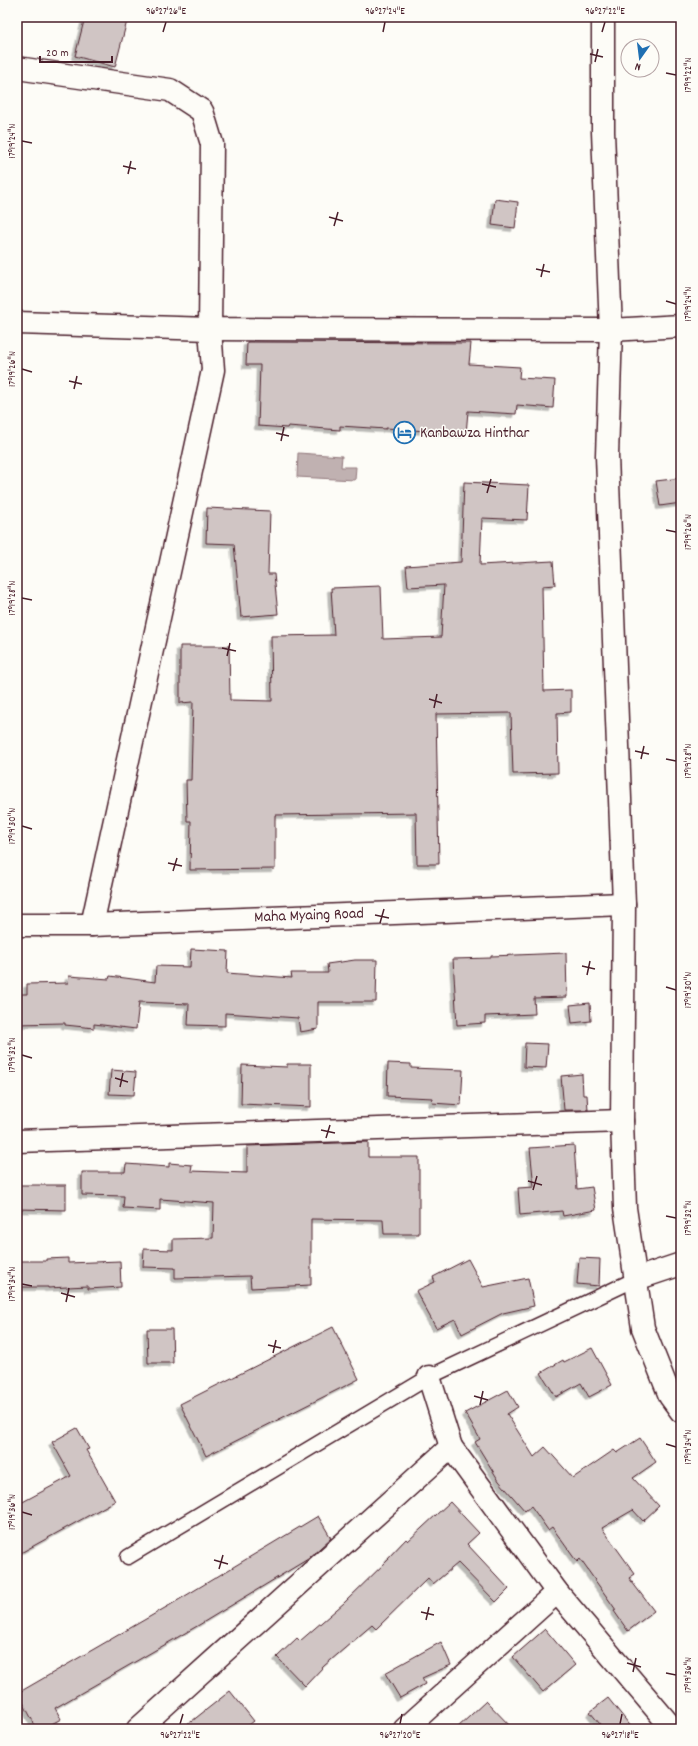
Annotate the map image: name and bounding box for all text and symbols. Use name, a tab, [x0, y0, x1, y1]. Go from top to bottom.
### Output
text: 96°27'26"E	[146, 5, 187, 19]
text: 96°27'24"E	[365, 5, 405, 19]
text: 96°27'22"E	[585, 5, 625, 19]
scale bar	[40, 38, 112, 64]
north arrow	[620, 38, 660, 78]
text: 20 m	[46, 45, 69, 62]
text: N	[633, 57, 643, 74]
text: 17°19'22"N	[682, 57, 696, 93]
text: 17°19'24"N	[6, 123, 20, 159]
text: 17°19'24"N	[682, 286, 696, 322]
text: 17°19'26"N	[6, 351, 20, 387]
hotel icon: Kanbawza Hinthar	[391, 420, 417, 446]
place label: Kanbawza Hinthar	[420, 422, 530, 445]
text: 17°19'26"N	[682, 514, 696, 550]
text: 17°19'28"N	[6, 581, 20, 615]
text: 17°19'28"N	[682, 744, 696, 778]
text: 17°19'30"N	[6, 808, 20, 844]
street label: Maha Myaing Road	[254, 903, 364, 929]
text: 17°19'30"N	[682, 972, 696, 1008]
text: 17°19'32"N	[6, 1037, 20, 1073]
text: 17°19'32"N	[682, 1200, 696, 1236]
text: 17°19'34"N	[6, 1266, 20, 1302]
text: 17°19'34"N	[682, 1429, 696, 1465]
text: 17°19'36"N	[6, 1494, 20, 1530]
text: 17°19'36"N	[682, 1657, 696, 1693]
text: 96°27'22"E	[160, 1729, 200, 1743]
text: 96°27'20"E	[380, 1729, 421, 1743]
text: 96°27'18"E	[601, 1729, 639, 1743]

